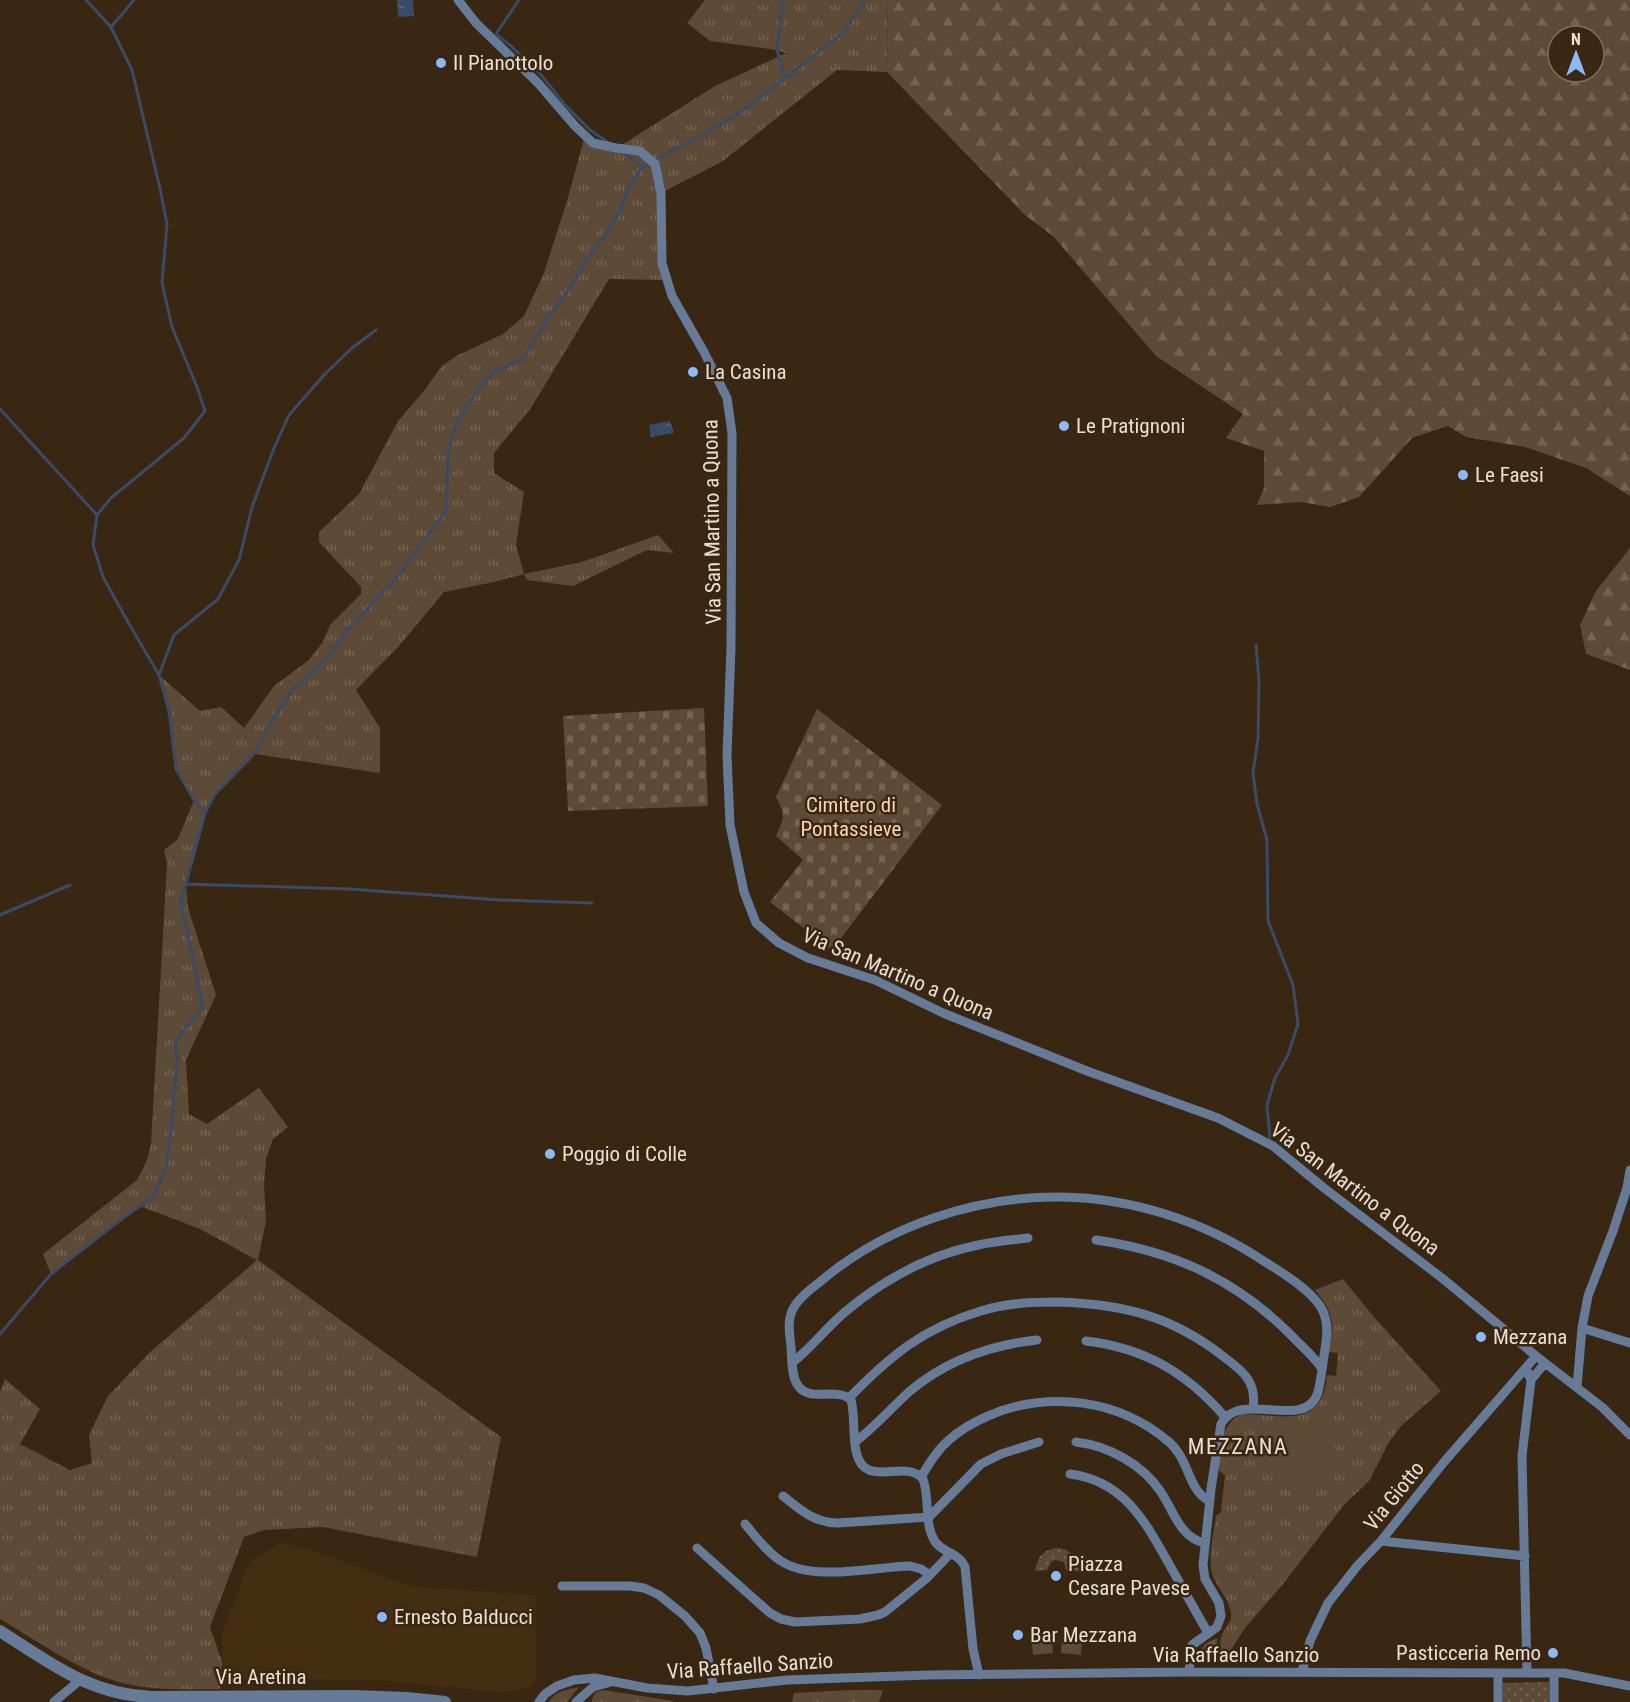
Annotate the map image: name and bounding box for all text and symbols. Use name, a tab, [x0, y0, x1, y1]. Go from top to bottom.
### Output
north arrow	[1546, 24, 1606, 84]
text: N	[1571, 30, 1581, 49]
place label: Il Pianottolo	[453, 51, 553, 75]
marker: Il Pianottolo	[434, 56, 448, 70]
place label: La Casina	[705, 360, 786, 384]
marker: La Casina	[686, 365, 700, 379]
place label: Le Pratignoni	[1076, 414, 1185, 438]
street label: Via San Martino a Quona	[698, 419, 726, 625]
marker: Le Pratignoni	[1057, 419, 1071, 433]
place label: Le Faesi	[1475, 463, 1544, 487]
marker: Le Faesi	[1456, 468, 1470, 482]
park label: Cimitero di Pontassieve	[801, 793, 902, 841]
street label: Via San Martino a Quona	[799, 923, 997, 1025]
street label: Via San Martino a Quona	[1266, 1118, 1444, 1260]
place label: Poggio di Colle	[562, 1142, 687, 1166]
marker: Poggio di Colle	[543, 1147, 557, 1161]
place label: Mezzana	[1493, 1325, 1567, 1349]
marker: Mezzana	[1474, 1330, 1488, 1344]
district label: MEZZANA	[1188, 1434, 1288, 1459]
street label: Via Giotto	[1359, 1457, 1429, 1535]
place label: Piazza Cesare Pavese	[1068, 1552, 1190, 1600]
marker: Piazza Cesare Pavese	[1049, 1569, 1063, 1583]
place label: Ernesto Balducci	[394, 1605, 533, 1629]
marker: Ernesto Balducci	[375, 1610, 389, 1624]
place label: Bar Mezzana	[1030, 1623, 1137, 1647]
marker: Bar Mezzana	[1011, 1628, 1025, 1642]
place label: Pasticceria Remo	[1396, 1641, 1541, 1665]
street label: Via Raffaello Sanzio	[1153, 1643, 1319, 1667]
marker: Pasticceria Remo	[1546, 1646, 1560, 1660]
street label: Via Raffaello Sanzio	[666, 1648, 834, 1684]
street label: Via Aretina	[216, 1665, 306, 1689]

